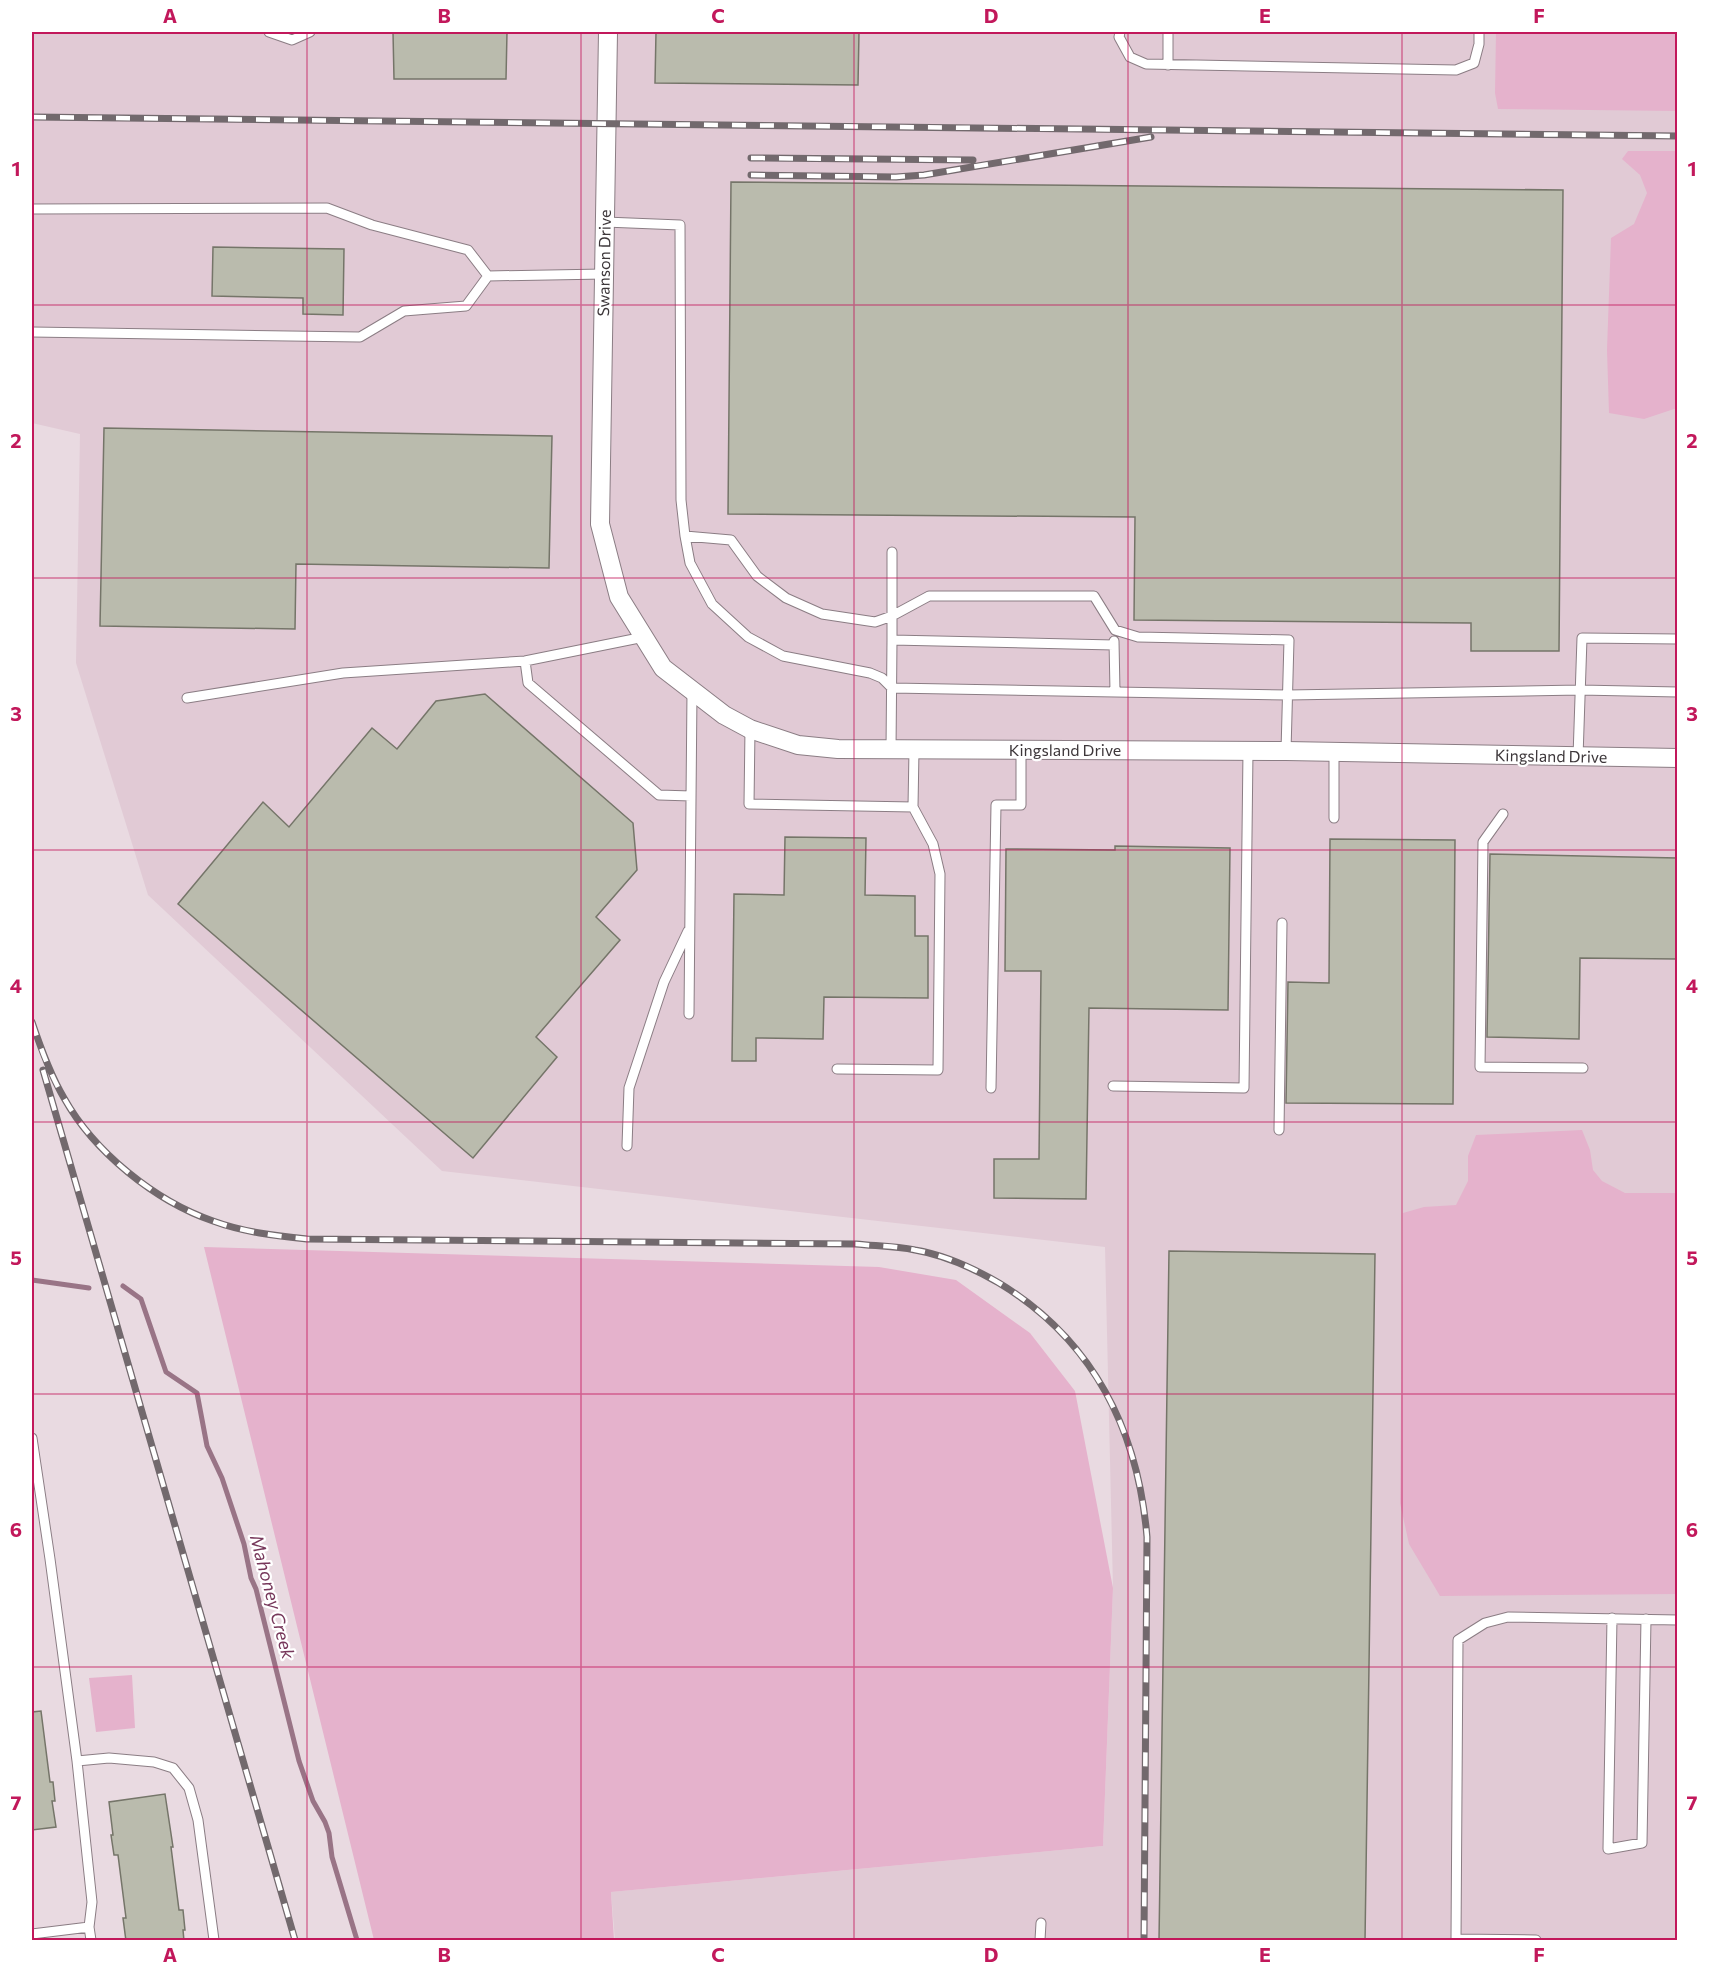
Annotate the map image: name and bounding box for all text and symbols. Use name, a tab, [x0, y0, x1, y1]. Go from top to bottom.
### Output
text: A	[163, 3, 177, 27]
text: B	[437, 3, 451, 27]
text: C	[711, 3, 725, 27]
text: D	[984, 3, 998, 27]
text: E	[1259, 3, 1271, 27]
text: F	[1533, 3, 1545, 27]
text: 1	[11, 156, 21, 180]
text: 1	[1687, 156, 1697, 180]
street label: Swanson Drive	[593, 209, 614, 317]
text: 2	[10, 428, 22, 452]
text: 2	[1686, 428, 1698, 452]
text: 3	[10, 701, 22, 725]
text: 3	[1686, 701, 1698, 725]
street label: Kingsland Drive	[1009, 740, 1121, 759]
street label: Kingsland Drive	[1495, 745, 1607, 766]
text: 4	[10, 973, 22, 997]
text: 4	[1686, 973, 1698, 997]
text: 5	[10, 1245, 22, 1269]
text: 5	[1686, 1245, 1698, 1269]
text: 6	[10, 1517, 22, 1541]
text: 6	[1686, 1517, 1698, 1541]
water label: Mahoney Creek	[246, 1532, 300, 1663]
text: 7	[11, 1790, 22, 1814]
text: 7	[1687, 1790, 1698, 1814]
text: A	[163, 1942, 177, 1966]
text: B	[437, 1942, 451, 1966]
text: C	[711, 1942, 725, 1966]
text: D	[984, 1942, 998, 1966]
text: E	[1259, 1942, 1271, 1966]
text: F	[1533, 1942, 1545, 1966]

